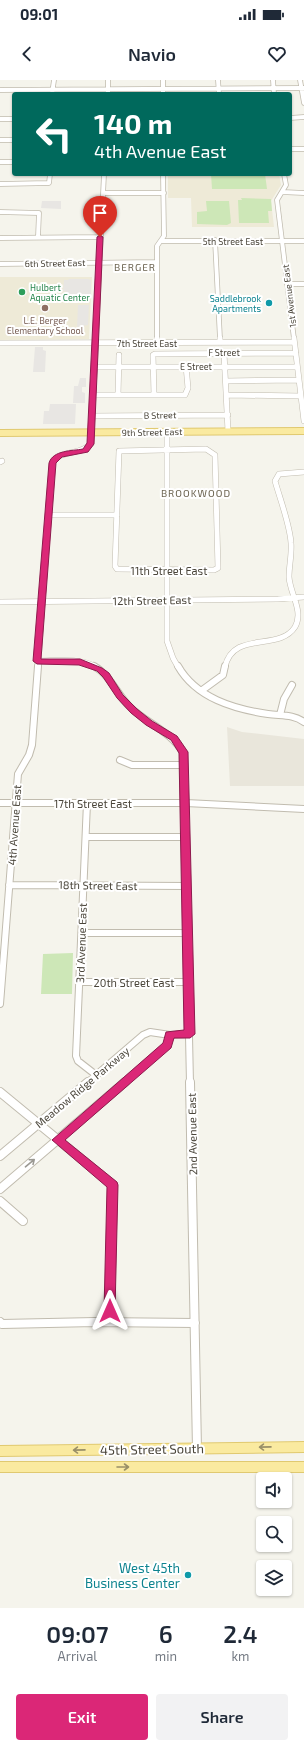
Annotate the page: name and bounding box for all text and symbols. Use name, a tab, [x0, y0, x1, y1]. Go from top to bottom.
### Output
text: 09:01	[20, 5, 58, 23]
icon: back	[16, 43, 38, 65]
text: Navio	[128, 43, 176, 65]
icon: heart	[266, 43, 288, 65]
text: 140 m	[94, 106, 172, 140]
icon: left	[28, 108, 80, 160]
text: 4th Avenue East	[94, 140, 226, 162]
pin	[83, 196, 117, 237]
icon: arrive	[89, 202, 111, 224]
street label: 5th Street East	[203, 236, 264, 247]
street label: 6th Street East	[24, 257, 86, 269]
district label: BERGER	[114, 261, 156, 273]
street label: 1st Avenue East	[280, 263, 298, 328]
place label: Hulbert Aquatic Center	[30, 282, 90, 303]
marker: Hulbert Aquatic Center	[17, 287, 27, 297]
place label: Saddlebrook Apartments	[210, 293, 261, 314]
marker: Saddlebrook Apartments	[264, 298, 274, 308]
marker: L.E. Berger Elementary School	[40, 303, 50, 313]
place label: L.E. Berger Elementary School	[7, 315, 84, 336]
street label: 7th Street East	[117, 338, 178, 349]
street label: F Street	[208, 347, 240, 358]
street label: E Street	[180, 361, 213, 372]
street label: B Street	[144, 409, 177, 421]
street label: 9th Street East	[121, 426, 183, 438]
district label: BROOKWOOD	[161, 487, 231, 499]
street label: 11th Street East	[131, 564, 207, 577]
street label: 12th Street East	[113, 593, 191, 607]
street label: 4th Avenue East	[5, 784, 23, 866]
street label: 17th Street East	[54, 797, 132, 810]
street label: 18th Street East	[58, 878, 138, 892]
street label: 3rd Avenue East	[73, 903, 89, 983]
street label: 20th Street East	[94, 976, 174, 989]
street label: Meadow Ridge Parkway	[32, 1044, 132, 1130]
street label: 2nd Avenue East	[185, 1093, 199, 1175]
one-way arrow	[24, 1159, 35, 1168]
position arrow	[89, 1290, 131, 1332]
street label: 45th Street South	[100, 1440, 204, 1458]
one-way arrow	[259, 1444, 272, 1451]
one-way arrow	[73, 1446, 86, 1454]
one-way arrow	[116, 1463, 129, 1471]
map controls	[256, 1472, 292, 1596]
button: sound	[256, 1472, 292, 1508]
button: search	[256, 1516, 292, 1552]
place label: West 45th Business Center	[85, 1560, 180, 1591]
button: layers	[256, 1560, 292, 1596]
marker: West 45th Business Center	[183, 1570, 193, 1580]
text: 09:07	[46, 1619, 108, 1648]
text: 6	[159, 1619, 173, 1648]
text: 2.4	[223, 1619, 258, 1648]
text: Arrival	[58, 1648, 97, 1664]
text: min	[155, 1648, 177, 1664]
text: km	[231, 1648, 249, 1664]
button: Exit	[16, 1694, 148, 1740]
button: Share	[156, 1694, 288, 1740]

